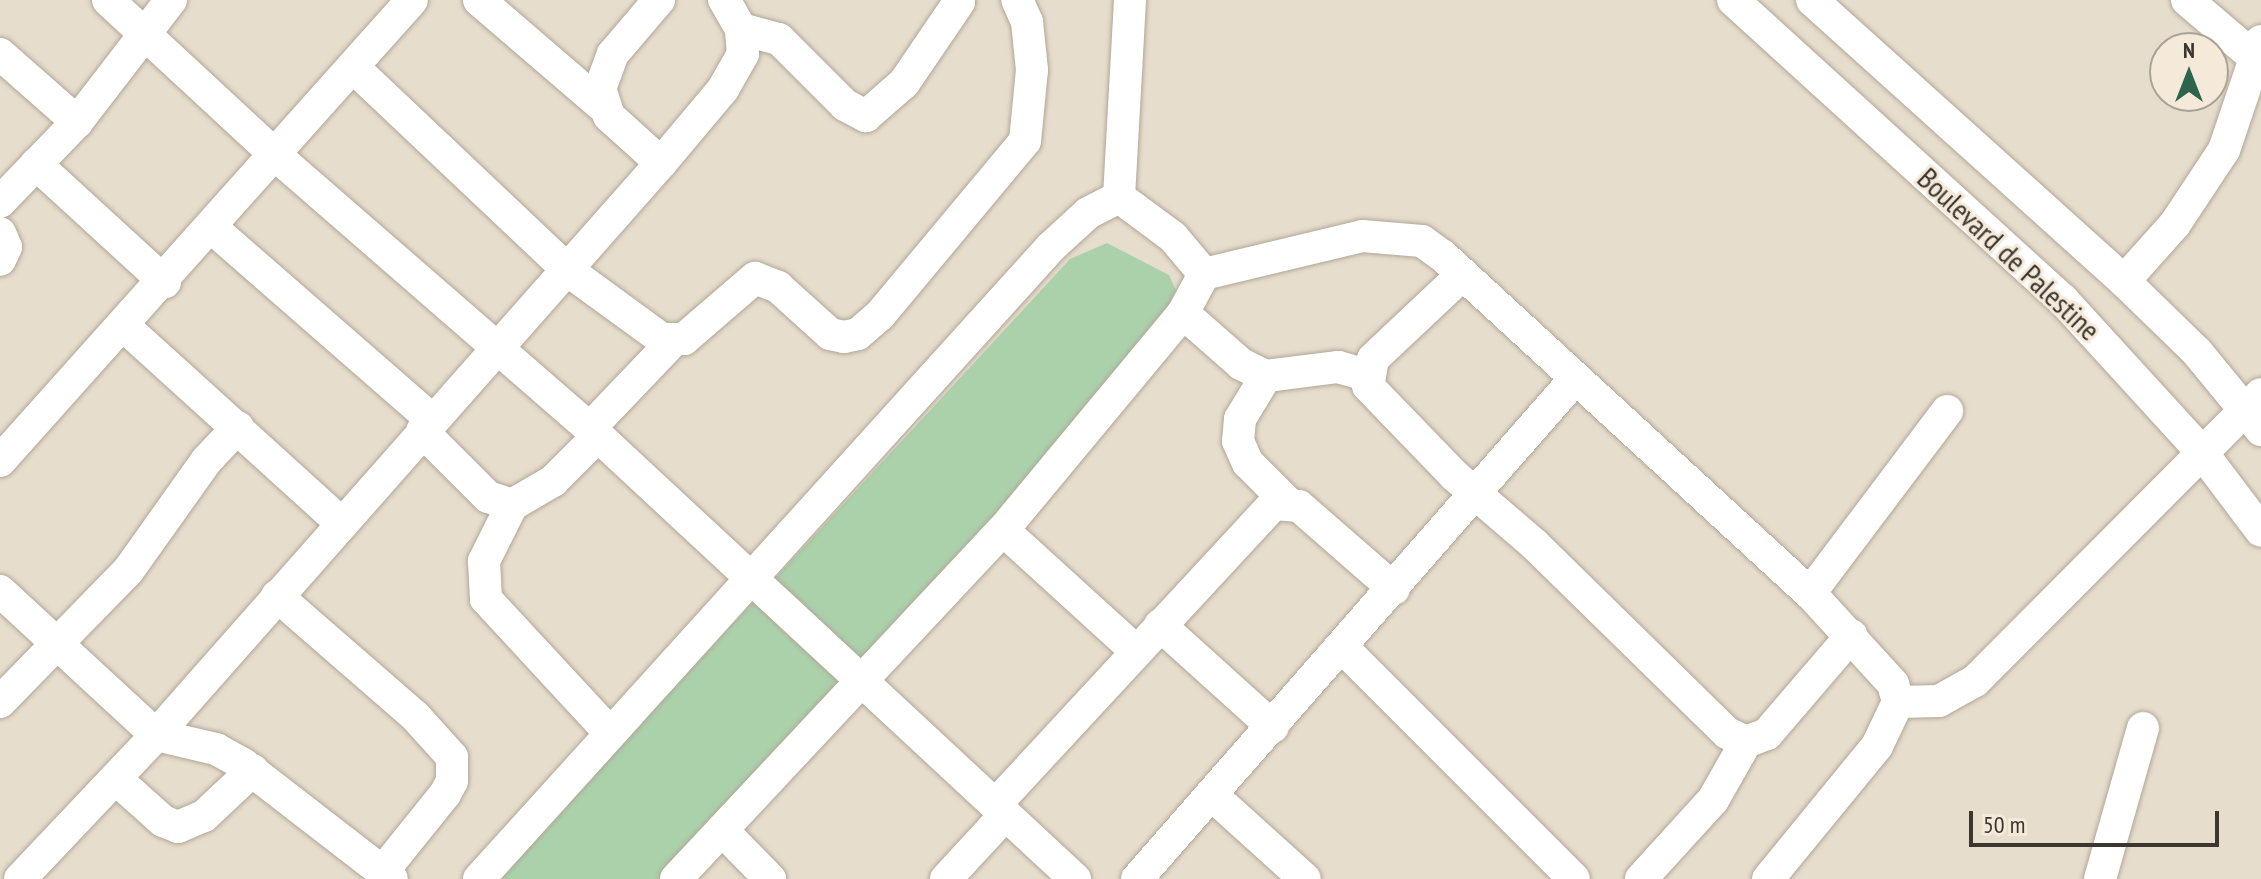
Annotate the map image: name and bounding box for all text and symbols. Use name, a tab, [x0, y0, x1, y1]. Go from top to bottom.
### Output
north arrow	[2149, 32, 2229, 112]
text: N	[2183, 36, 2195, 64]
street label: Boulevard de Palestine	[1910, 160, 2108, 348]
scale bar	[1973, 795, 2223, 845]
text: 50 m	[1983, 809, 2025, 840]

